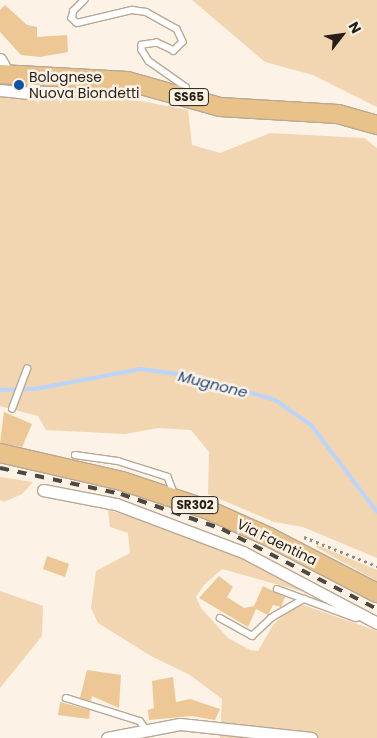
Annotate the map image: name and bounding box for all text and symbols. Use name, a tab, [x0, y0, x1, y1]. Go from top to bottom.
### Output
north arrow	[317, 10, 367, 60]
text: N	[344, 18, 366, 37]
place label: Bolognese Nuova Biondetti	[29, 69, 140, 102]
marker: Bolognese Nuova Biondetti	[13, 79, 25, 91]
road number: SS65	[168, 88, 210, 106]
water label: Mugnone	[176, 367, 250, 401]
road number: SR302	[171, 496, 219, 514]
street label: Via Faentina	[234, 515, 320, 569]

